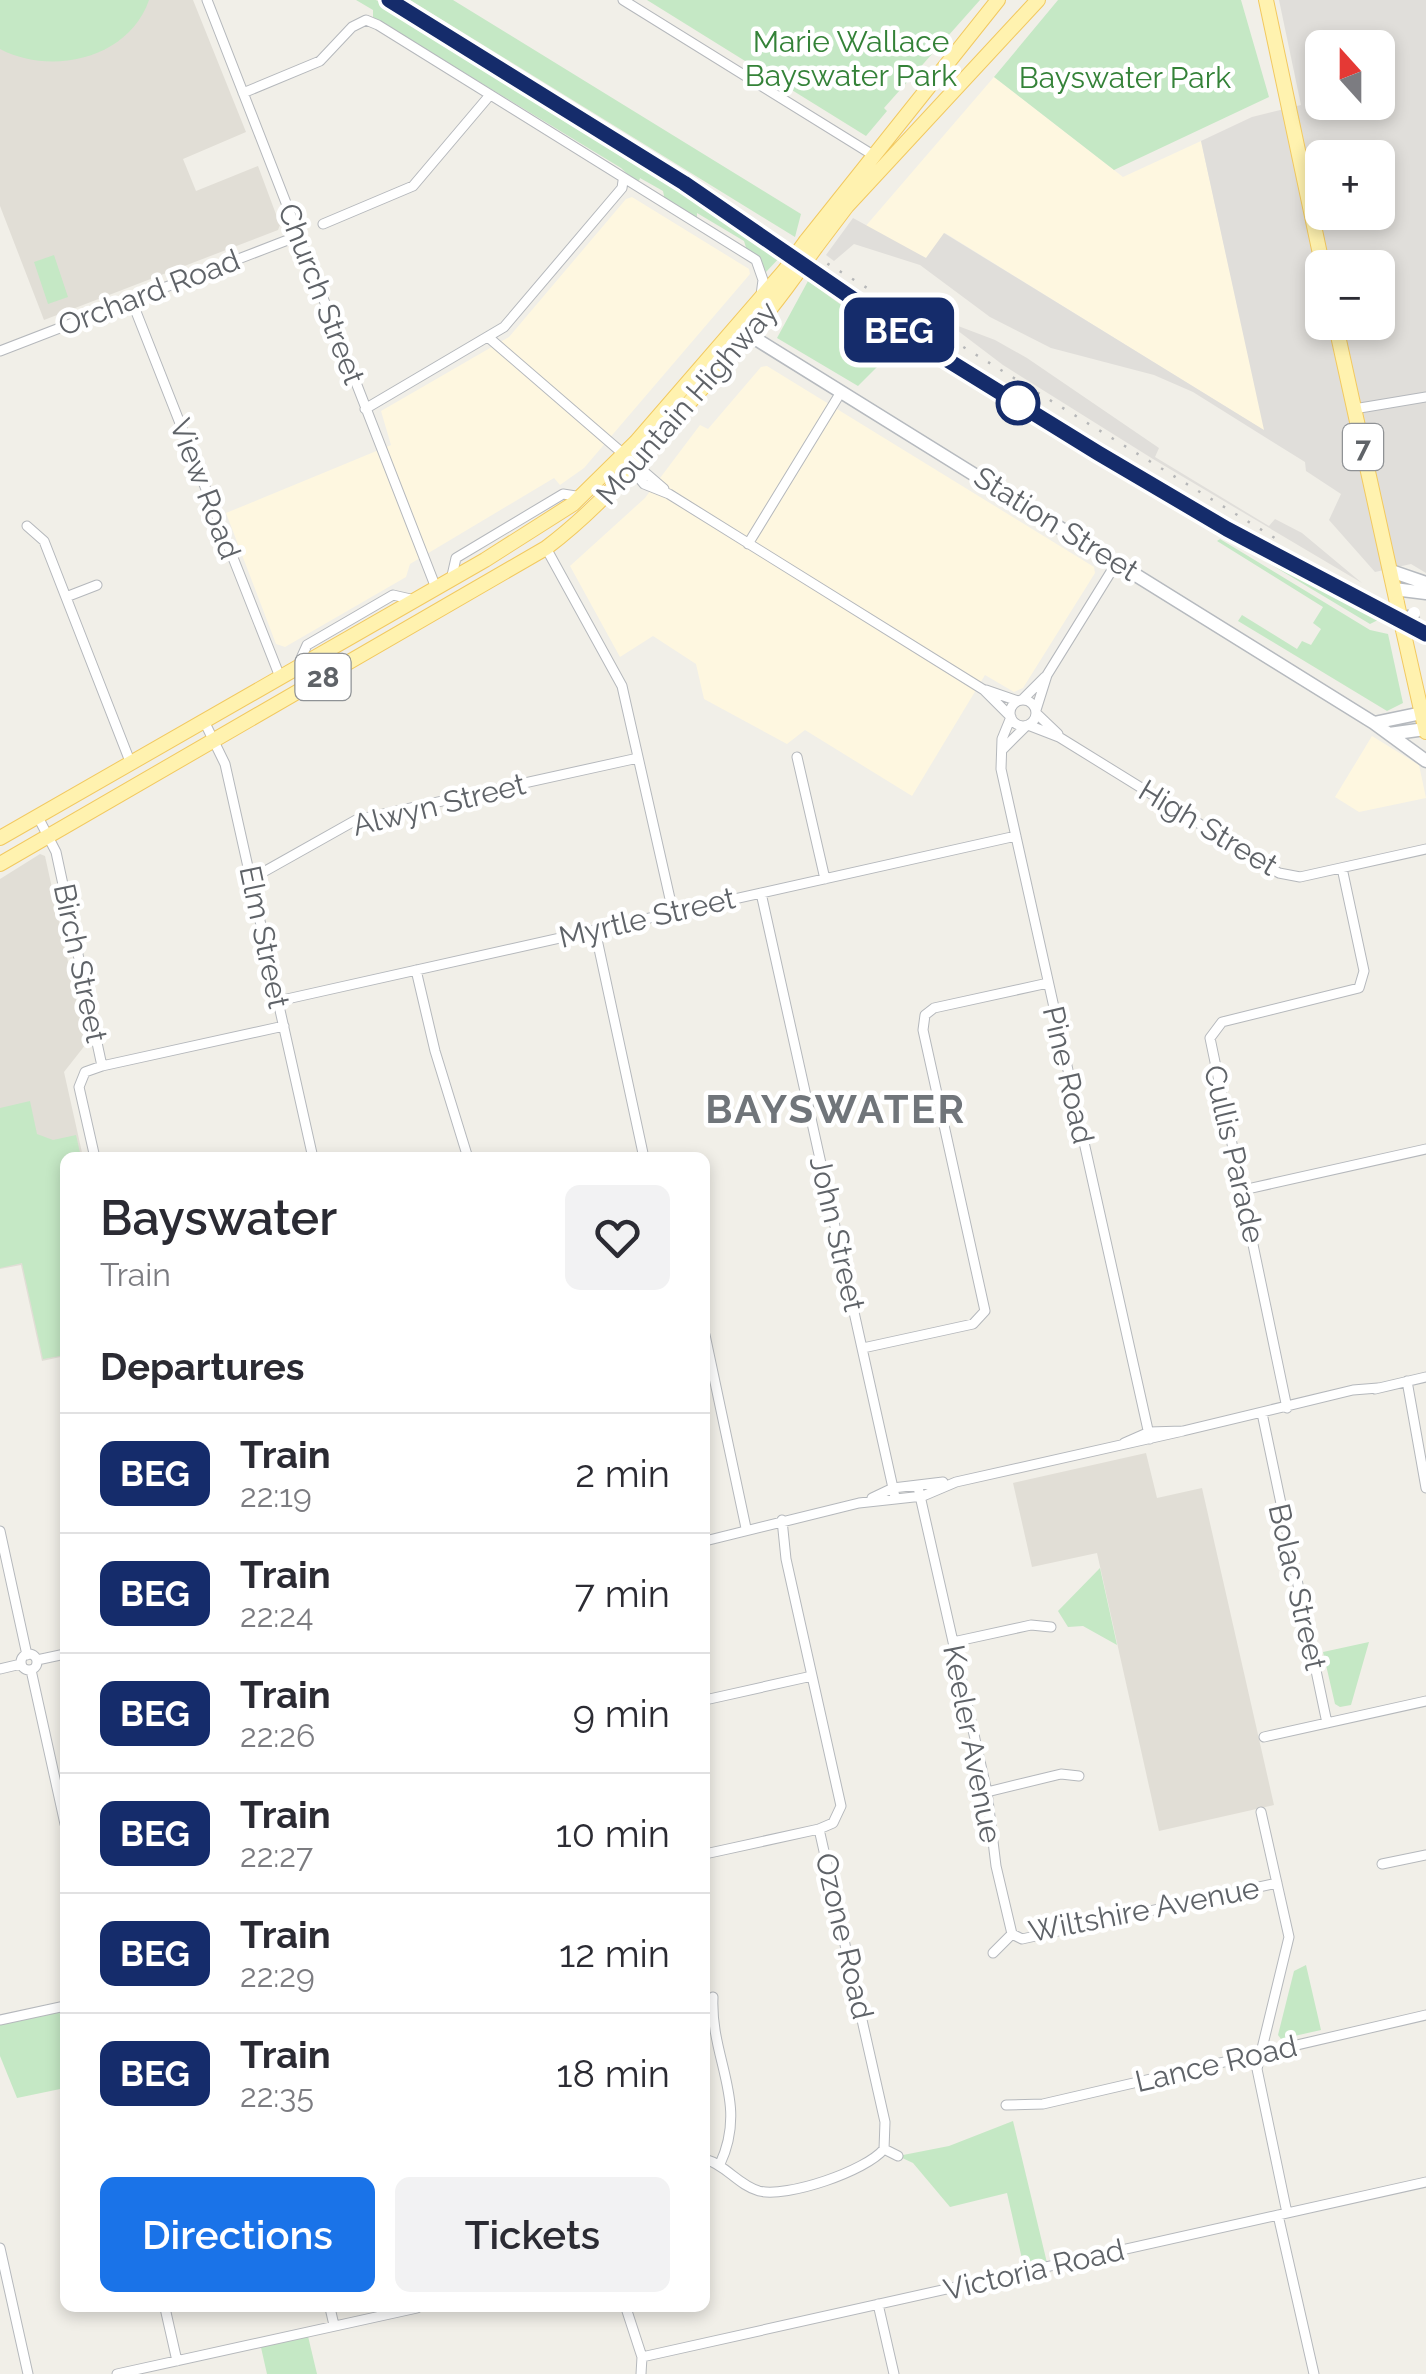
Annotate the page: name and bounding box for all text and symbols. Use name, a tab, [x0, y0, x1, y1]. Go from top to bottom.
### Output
park label: Marie Wallace Bayswater Park	[745, 24, 957, 93]
north arrow	[1305, 30, 1395, 120]
map controls	[1305, 30, 1395, 340]
park label: Bayswater Park	[1019, 60, 1231, 95]
button: +	[1305, 140, 1395, 230]
street label: Church Street	[271, 199, 372, 389]
street label: Orchard Road	[53, 242, 244, 343]
button: −	[1305, 250, 1395, 340]
street label: Mountain Highway	[589, 294, 784, 511]
line badge: BEG	[842, 298, 956, 362]
text: BEG	[864, 310, 934, 351]
unlabelled marker	[997, 382, 1039, 424]
street label: View Road	[163, 414, 248, 564]
road number: 7	[1343, 424, 1383, 470]
street label: Station Street	[968, 459, 1145, 588]
road number: 28	[296, 654, 350, 700]
street label: Alwyn Street	[349, 766, 529, 843]
street label: High Street	[1133, 773, 1284, 883]
street label: Elm Street	[232, 862, 297, 1011]
street label: Birch Street	[47, 880, 114, 1045]
street label: Myrtle Street	[555, 880, 738, 955]
street label: Pine Road	[1036, 1003, 1101, 1147]
street label: Cullis Parade	[1197, 1062, 1272, 1246]
district label: BAYSWATER	[705, 1085, 967, 1132]
street label: John Street	[803, 1153, 872, 1315]
button: heart	[565, 1185, 670, 1290]
text: Bayswater	[100, 1190, 337, 1246]
text: Train	[100, 1256, 171, 1293]
text: Departures	[100, 1344, 305, 1389]
text: Train	[240, 1432, 331, 1477]
text: 2 min	[575, 1451, 670, 1496]
text: BEG	[120, 1453, 190, 1494]
text: 22:19	[240, 1477, 312, 1514]
street label: Bolac Street	[1261, 1500, 1334, 1673]
text: Train	[240, 1552, 331, 1597]
text: 7 min	[575, 1571, 670, 1616]
text: BEG	[120, 1573, 190, 1614]
text: 22:24	[240, 1597, 314, 1634]
street label: Keeler Avenue	[936, 1642, 1009, 1846]
text: Train	[240, 1672, 331, 1717]
text: 9 min	[573, 1691, 670, 1736]
text: BEG	[120, 1693, 190, 1734]
text: 22:26	[240, 1717, 315, 1754]
text: Train	[240, 1792, 331, 1837]
text: 10 min	[555, 1811, 670, 1856]
text: BEG	[120, 1813, 190, 1854]
text: 22:27	[240, 1837, 313, 1874]
street label: Ozone Road	[808, 1849, 881, 2022]
street label: Wiltshire Avenue	[1026, 1870, 1262, 1949]
text: Train	[240, 1912, 331, 1957]
text: 12 min	[559, 1931, 670, 1976]
text: BEG	[120, 1933, 190, 1974]
text: 22:29	[240, 1957, 315, 1994]
street label: Lance Road	[1132, 2028, 1300, 2099]
text: Train	[240, 2032, 331, 2077]
text: 18 min	[556, 2051, 670, 2096]
text: BEG	[120, 2053, 190, 2094]
text: 22:35	[240, 2077, 314, 2114]
button: Directions	[100, 2177, 375, 2292]
button: Tickets	[395, 2177, 670, 2292]
street label: Victoria Road	[940, 2232, 1127, 2307]

